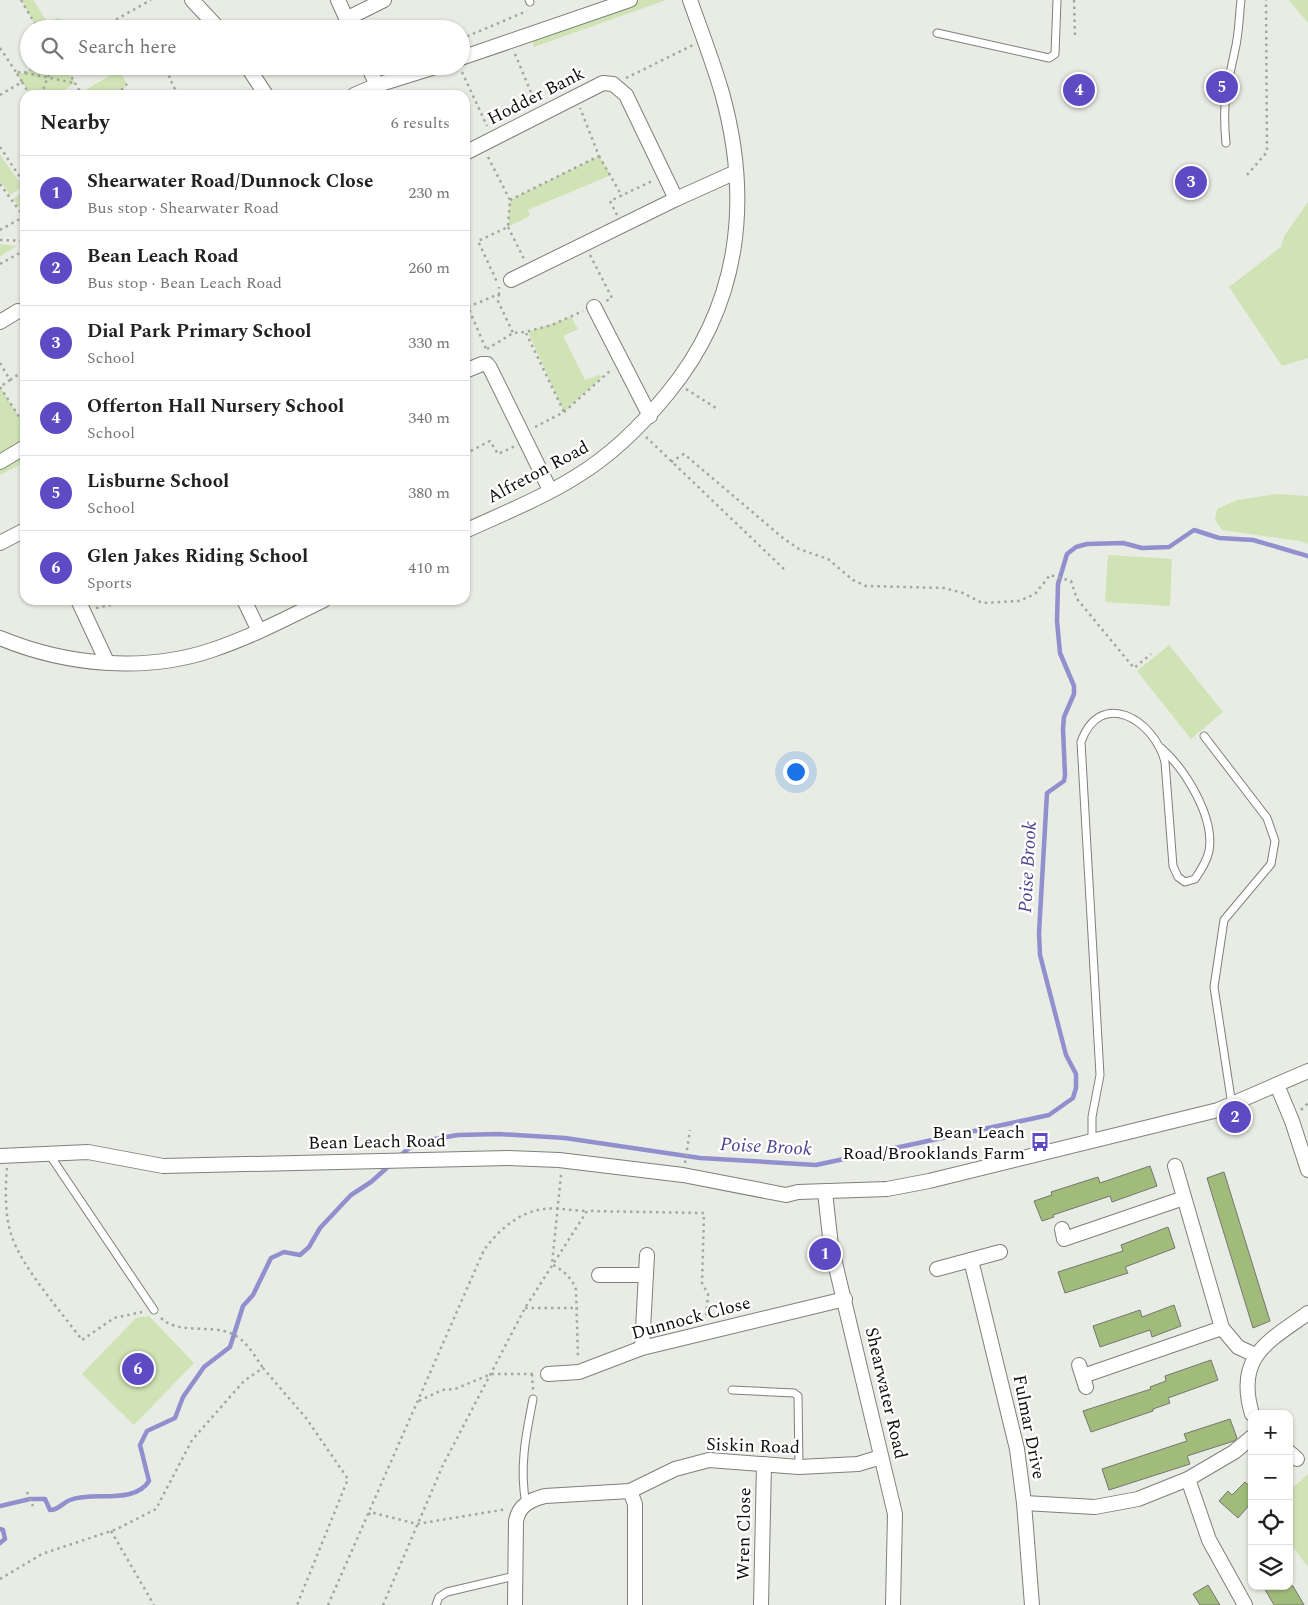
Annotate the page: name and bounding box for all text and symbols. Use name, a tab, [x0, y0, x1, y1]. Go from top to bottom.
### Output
search box	[20, 20, 470, 75]
text: Search here	[78, 33, 177, 62]
icon: search	[38, 34, 66, 62]
street label: Hodder Bank	[483, 60, 589, 132]
pin: 5	[1206, 68, 1238, 106]
pin: 4	[1063, 71, 1095, 109]
text: Nearby	[40, 107, 110, 139]
text: 6 results	[391, 111, 450, 135]
pin: 3	[1175, 163, 1207, 201]
text: Shearwater Road/Dunnock Close	[87, 167, 373, 196]
text: 1	[52, 181, 60, 205]
text: 230 m	[408, 181, 450, 205]
text: Bus stop · Shearwater Road	[87, 196, 279, 220]
text: Bean Leach Road	[87, 242, 239, 271]
text: 2	[52, 256, 60, 280]
text: 260 m	[408, 256, 450, 280]
text: Bus stop · Bean Leach Road	[87, 271, 282, 295]
text: Dial Park Primary School	[87, 317, 312, 346]
text: 3	[52, 331, 60, 355]
text: 330 m	[408, 331, 450, 355]
text: School	[87, 346, 135, 370]
text: Offerton Hall Nursery School	[87, 392, 344, 421]
text: 4	[52, 406, 60, 430]
text: 340 m	[408, 406, 450, 430]
text: School	[87, 421, 135, 445]
street label: Alfreton Road	[482, 434, 594, 510]
text: Lisburne School	[87, 467, 229, 496]
text: 5	[52, 481, 60, 505]
text: 380 m	[408, 481, 450, 505]
text: School	[87, 496, 135, 520]
text: Glen Jakes Riding School	[87, 542, 308, 571]
text: 6	[52, 556, 60, 580]
text: 410 m	[408, 556, 450, 580]
text: Sports	[87, 571, 132, 595]
your location	[783, 759, 809, 785]
water label: Poise Brook	[1011, 820, 1045, 914]
pin: 2	[1219, 1098, 1251, 1136]
place label: Bean Leach Road/Brooklands Farm	[843, 1119, 1025, 1167]
street label: Bean Leach Road	[308, 1127, 446, 1157]
water label: Poise Brook	[719, 1130, 813, 1164]
bus stop icon: Bean Leach Road/Brooklands Farm	[1029, 1131, 1051, 1153]
pin: 1	[809, 1235, 841, 1273]
street label: Dunnock Close	[628, 1289, 754, 1347]
street label: Shearwater Road	[858, 1324, 914, 1462]
pin: 6	[122, 1350, 154, 1388]
street label: Fulmar Drive	[1006, 1372, 1052, 1482]
map controls	[1248, 1410, 1293, 1590]
button: +	[1248, 1410, 1293, 1455]
street label: Siskin Road	[706, 1431, 800, 1461]
button: −	[1248, 1455, 1293, 1500]
street label: Wren Close	[730, 1487, 758, 1581]
button: locate	[1248, 1500, 1293, 1545]
button: layers	[1248, 1545, 1293, 1590]

